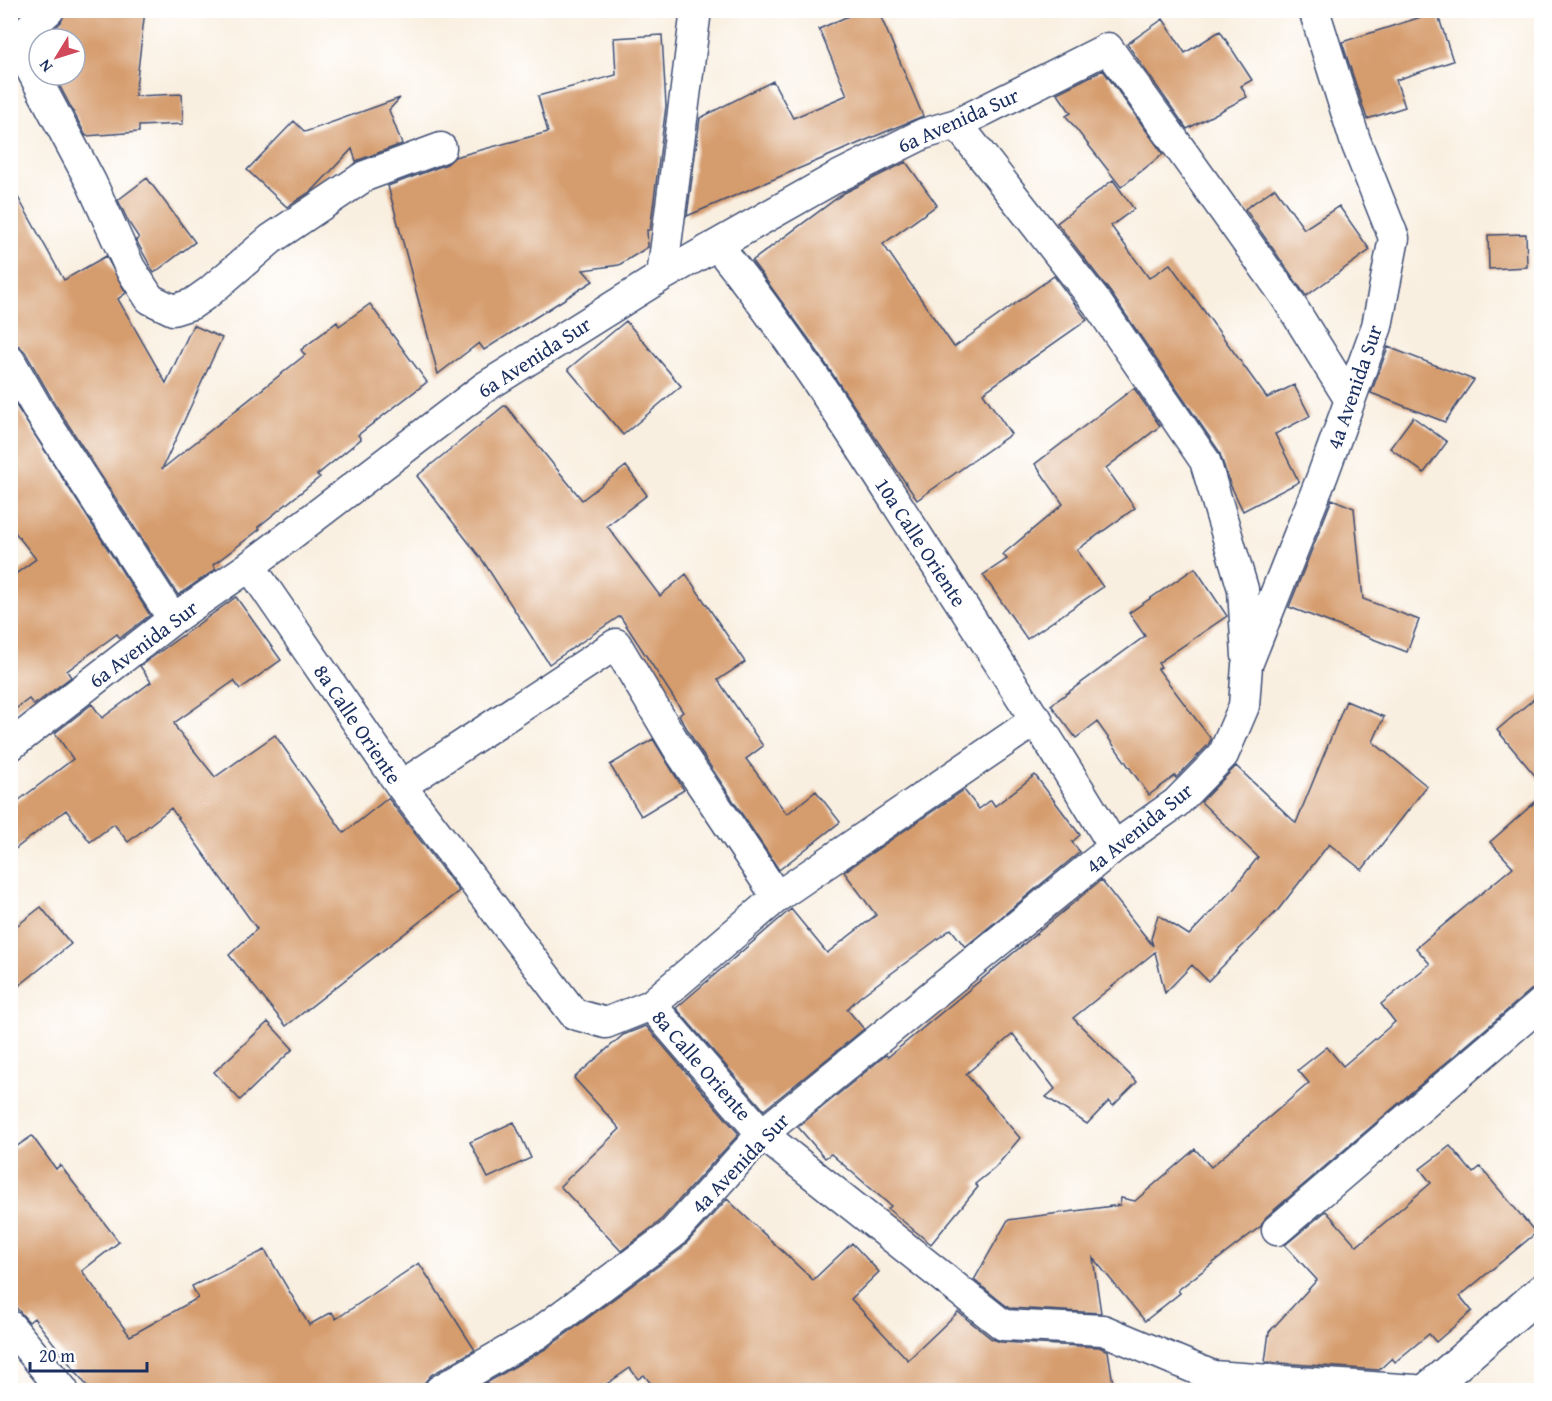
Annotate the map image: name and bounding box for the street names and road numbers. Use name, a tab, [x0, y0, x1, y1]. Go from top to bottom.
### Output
street label: 6a Avenida Sur	[892, 79, 1024, 161]
street label: 6a Avenida Sur	[471, 308, 597, 405]
street label: 4a Avenida Sur	[1318, 320, 1390, 453]
street label: 10a Calle Oriente	[868, 471, 975, 613]
street label: 6a Avenida Sur	[82, 592, 204, 695]
street label: 8a Calle Oriente	[306, 658, 410, 790]
street label: 4a Avenida Sur	[1079, 775, 1199, 881]
street label: 8a Calle Oriente	[645, 1003, 759, 1128]
street label: 4a Avenida Sur	[684, 1105, 797, 1220]

